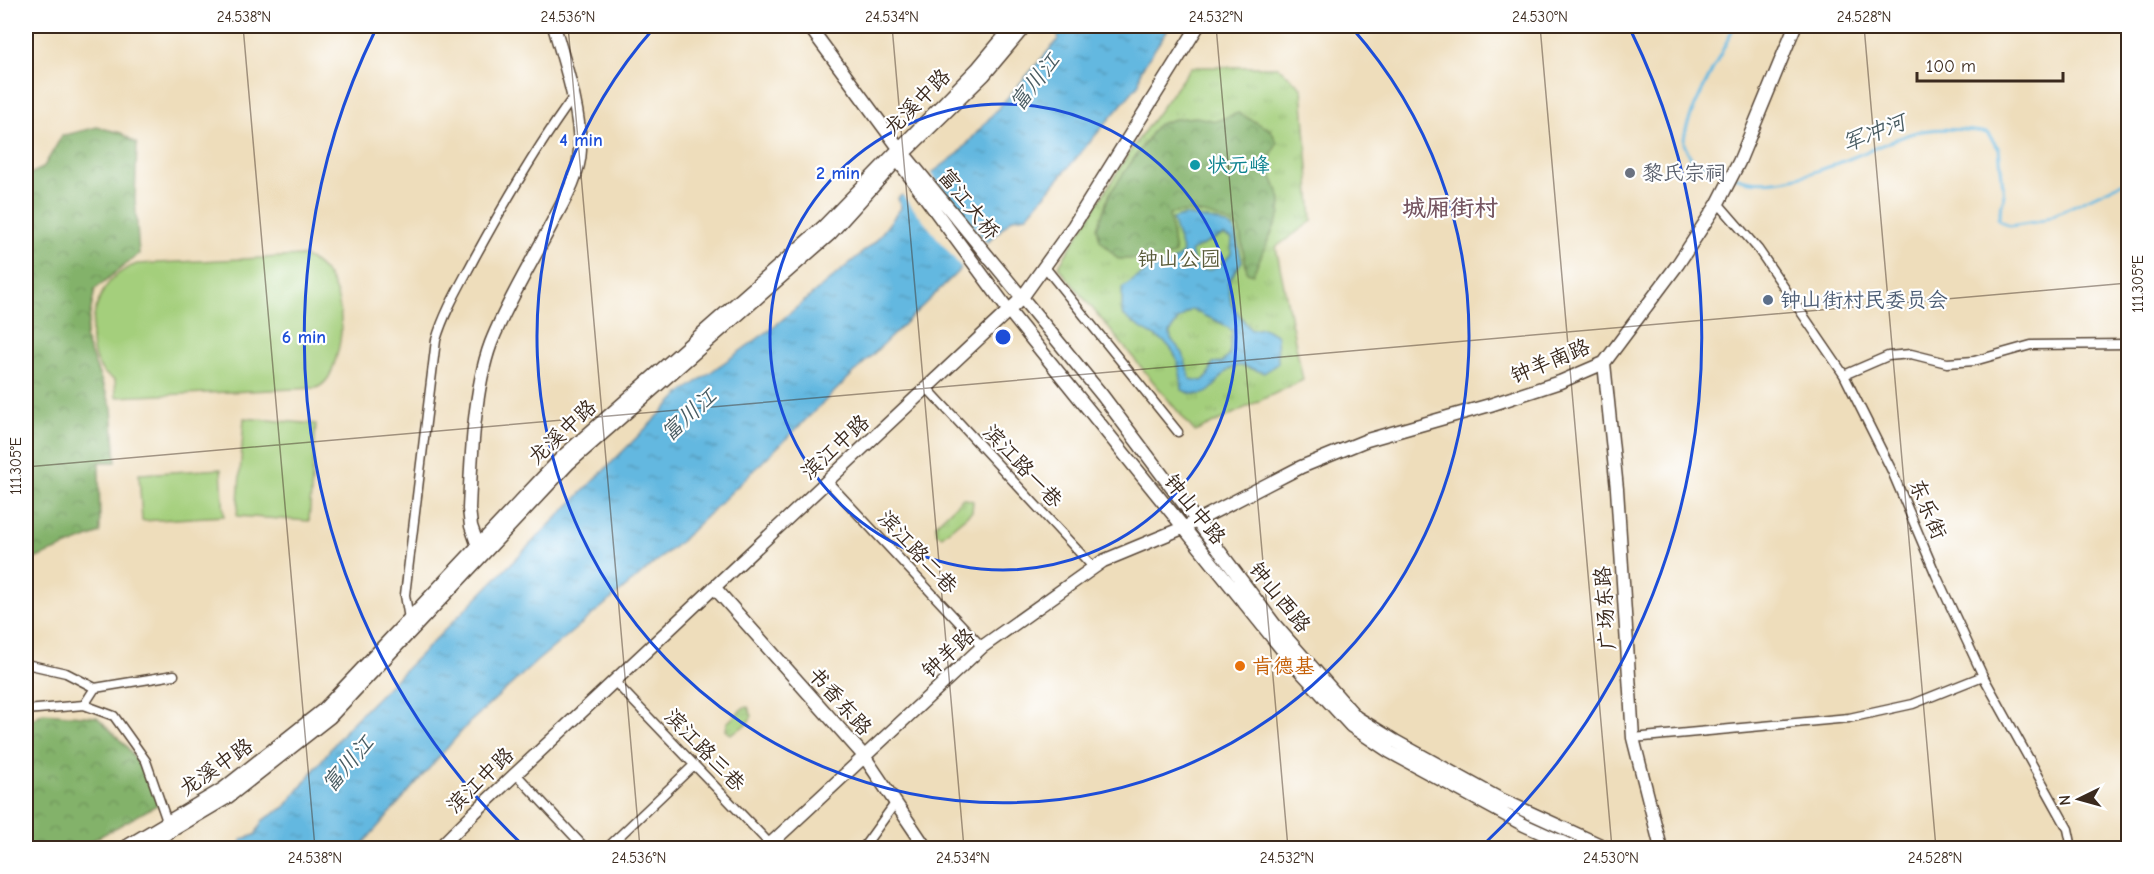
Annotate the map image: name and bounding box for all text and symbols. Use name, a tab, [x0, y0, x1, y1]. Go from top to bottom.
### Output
text: 24.538°N	[217, 8, 271, 26]
text: 24.536°N	[541, 8, 595, 26]
text: 24.534°N	[865, 8, 919, 26]
text: 24.532°N	[1189, 8, 1243, 26]
text: 24.530°N	[1512, 8, 1568, 26]
text: 24.528°N	[1837, 8, 1891, 26]
scale bar	[1917, 45, 2062, 83]
water label: 富川江	[1004, 47, 1066, 116]
text: 100 m	[1926, 56, 1976, 77]
street label: 龙溪中路	[879, 64, 955, 140]
water label: 军冲河	[1839, 108, 1912, 157]
text: 4 min	[559, 130, 603, 151]
place label: 状元峰	[1207, 153, 1270, 177]
marker: 状元峰	[1188, 158, 1202, 172]
place label: 黎氏宗祠	[1642, 161, 1726, 185]
text: 2 min	[816, 163, 860, 184]
street label: 富江大桥	[933, 164, 1005, 244]
marker: 黎氏宗祠	[1623, 166, 1637, 180]
district label: 城厢街村	[1402, 194, 1498, 222]
park label: 钟山公园	[1137, 247, 1221, 271]
text: 111.305°E	[2129, 255, 2147, 313]
place label: 钟山街村民委员会	[1780, 288, 1948, 312]
marker: 钟山街村民委员会	[1761, 293, 1775, 307]
text: 6 min	[282, 327, 326, 348]
centre of rings	[993, 327, 1013, 347]
street label: 钟羊南路	[1507, 334, 1593, 388]
water label: 富川江	[656, 383, 723, 447]
street label: 龙溪中路	[523, 395, 601, 469]
street label: 滨江中路	[796, 410, 874, 484]
street label: 滨江路一巷	[978, 419, 1068, 513]
text: 111.305°E	[7, 437, 25, 495]
street label: 钟山中路	[1159, 469, 1231, 549]
street label: 东乐街	[1905, 475, 1951, 543]
street label: 滨江路二巷	[873, 505, 963, 599]
street label: 钟山西路	[1244, 557, 1316, 637]
street label: 广场东路	[1590, 565, 1620, 651]
street label: 钟羊路	[917, 623, 979, 683]
place label: 肯德基	[1252, 654, 1315, 678]
marker: 肯德基	[1233, 659, 1247, 673]
street label: 书香东路	[803, 662, 877, 740]
street label: 滨江路三巷	[660, 704, 750, 796]
water label: 富川江	[317, 730, 380, 797]
street label: 龙溪中路	[175, 733, 257, 801]
street label: 滨江中路	[441, 742, 519, 818]
north arrow	[2049, 769, 2109, 829]
text: N	[2056, 794, 2074, 806]
text: 24.538°N	[288, 849, 342, 867]
text: 24.536°N	[612, 849, 666, 867]
text: 24.534°N	[936, 849, 990, 867]
text: 24.532°N	[1260, 849, 1314, 867]
text: 24.530°N	[1583, 849, 1639, 867]
text: 24.528°N	[1908, 849, 1962, 867]

